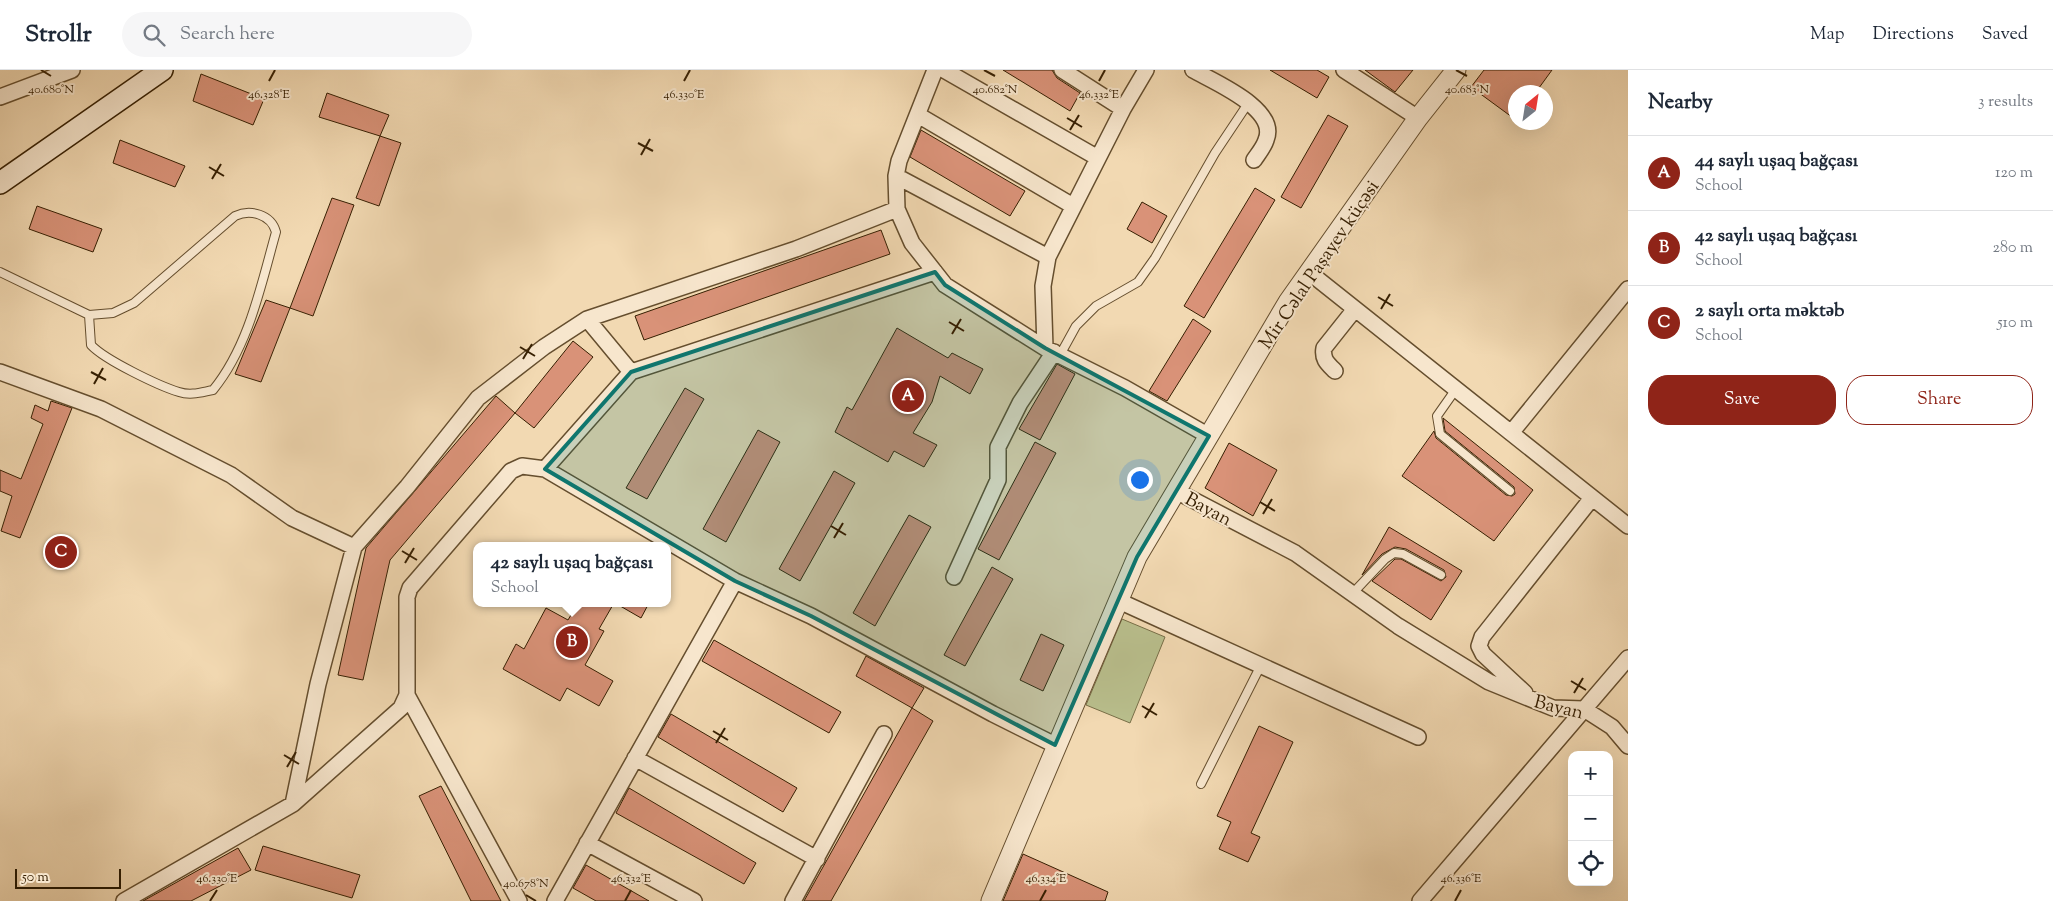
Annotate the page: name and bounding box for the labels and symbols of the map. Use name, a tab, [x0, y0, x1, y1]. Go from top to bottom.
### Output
text: 40.680°N	[28, 81, 74, 99]
text: 40.682°N	[973, 81, 1018, 99]
text: 40.683°N	[1445, 81, 1489, 99]
north arrow	[1508, 85, 1553, 130]
text: 46.328°E	[248, 86, 291, 104]
text: 46.330°E	[664, 86, 705, 104]
text: 46.332°E	[1079, 86, 1120, 104]
street label: Mir Cəlal Paşayev küçəsi	[1253, 175, 1387, 355]
pin: A	[892, 377, 924, 415]
your location	[1127, 467, 1153, 493]
street label: Bayan	[1179, 487, 1236, 534]
pin: C	[45, 533, 77, 571]
pin: B	[556, 623, 588, 661]
street label: Bayan	[1531, 689, 1586, 728]
scale bar	[15, 866, 121, 889]
text: 46.330°E	[197, 870, 238, 888]
text: 46.332°E	[611, 870, 652, 888]
text: 46.334°E	[1026, 870, 1067, 888]
text: 46.336°E	[1441, 870, 1482, 888]
text: 40.678°N	[503, 875, 549, 893]

